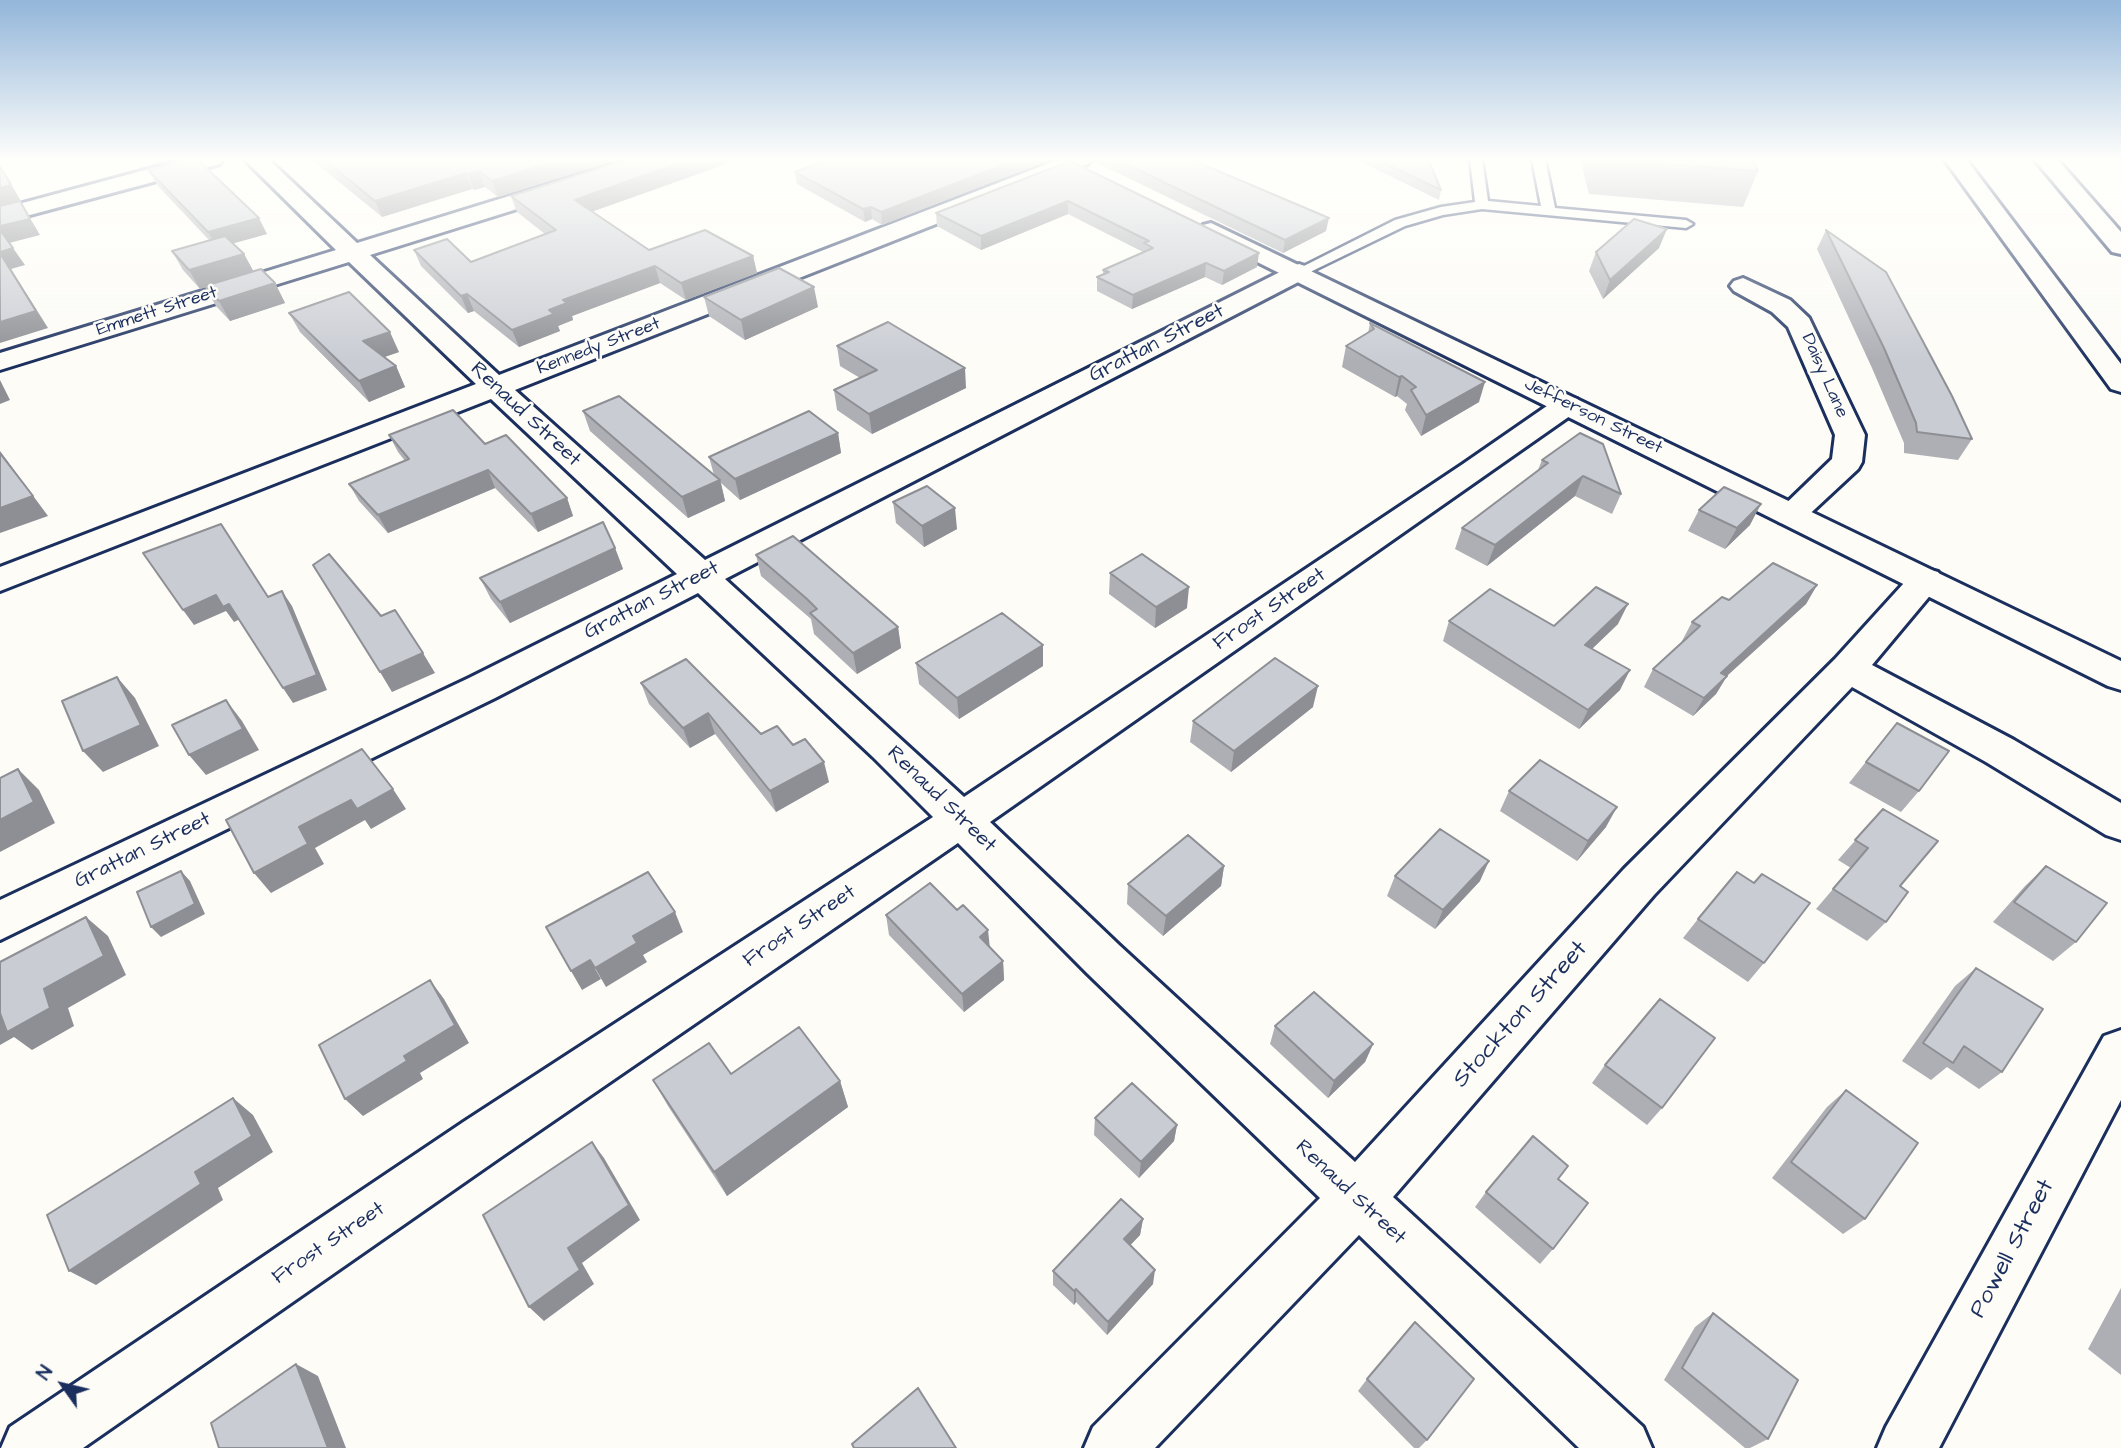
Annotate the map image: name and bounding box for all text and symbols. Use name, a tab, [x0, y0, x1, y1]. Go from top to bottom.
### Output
street label: Emmett Street	[94, 282, 220, 342]
street label: Grattan Street	[1085, 299, 1229, 389]
street label: Kennedy Street	[534, 314, 664, 380]
street label: Daisy Lane	[1796, 330, 1852, 422]
street label: Renaud Street	[464, 357, 586, 473]
street label: Jefferson Street	[1520, 374, 1666, 460]
street label: Grattan Street	[580, 556, 724, 646]
street label: Frost Street	[1209, 563, 1331, 657]
street label: Renaud Street	[881, 742, 1001, 858]
street label: Grattan Street	[71, 807, 215, 895]
street label: Frost Street	[739, 880, 861, 974]
street label: Stockton Street	[1448, 936, 1594, 1094]
street label: Renaud Street	[1289, 1135, 1411, 1251]
street label: Powell Street	[1965, 1175, 2061, 1323]
street label: Frost Street	[268, 1197, 390, 1291]
north arrow	[28, 1350, 98, 1420]
text: N	[31, 1360, 60, 1385]

